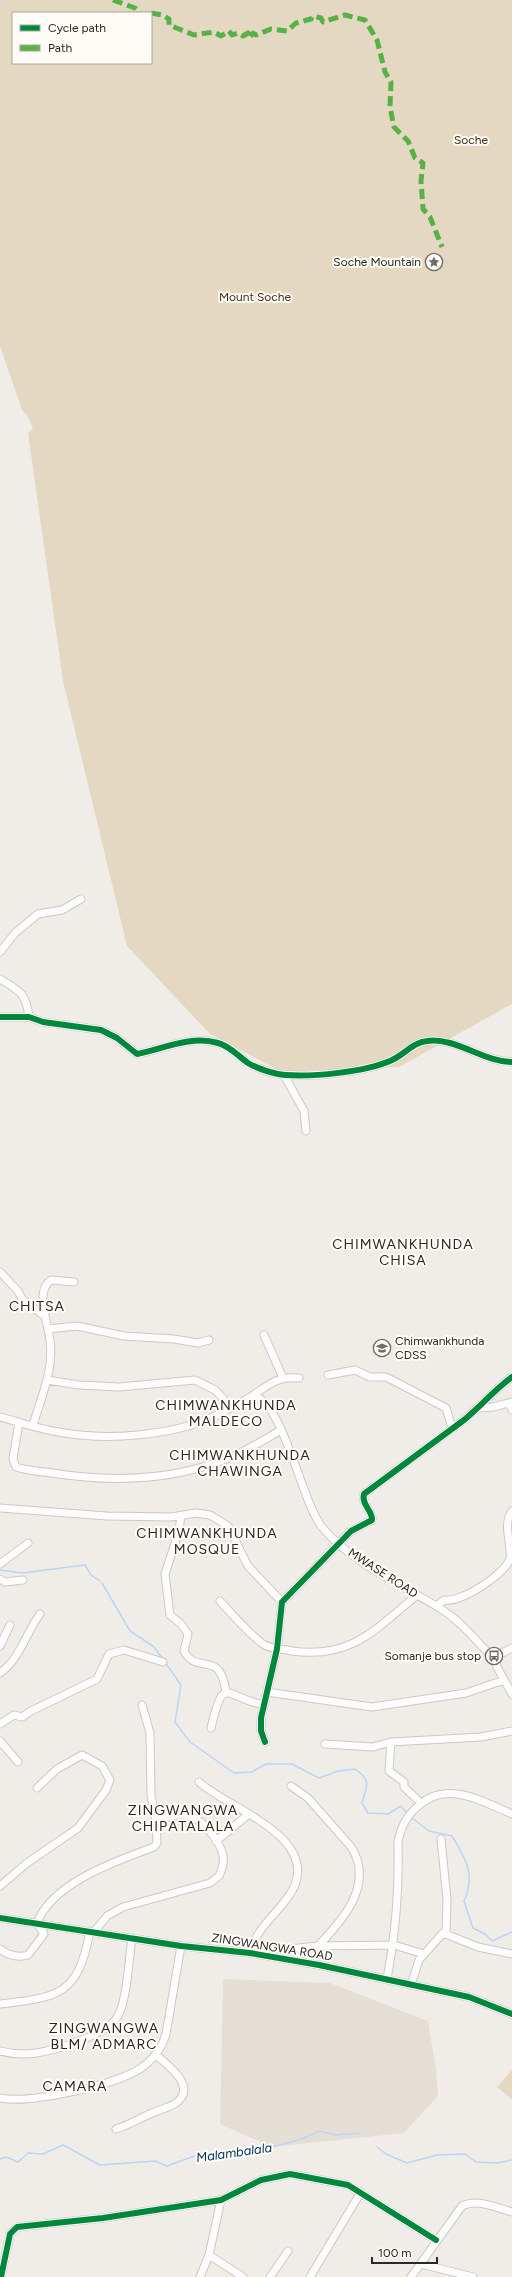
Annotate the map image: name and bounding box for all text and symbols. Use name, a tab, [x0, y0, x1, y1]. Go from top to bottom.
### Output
legend	[12, 12, 152, 64]
text: Cycle path	[48, 21, 106, 35]
text: Path	[48, 41, 72, 55]
park label: Soche	[454, 133, 488, 147]
place icon: Soche Mountain	[424, 252, 444, 272]
place label: Soche Mountain	[333, 255, 421, 269]
park label: Mount Soche	[219, 290, 291, 304]
district label: CHIMWANKHUNDA CHISA	[332, 1236, 474, 1269]
district label: CHITSA	[9, 1298, 65, 1315]
place label: Chimwankhunda CDSS	[395, 1334, 484, 1362]
school or university icon: Chimwankhunda CDSS	[372, 1338, 392, 1358]
district label: CHIMWANKHUNDA MALDECO	[155, 1397, 297, 1430]
district label: CHIMWANKHUNDA CHAWINGA	[169, 1447, 311, 1480]
district label: CHIMWANKHUNDA MOSQUE	[136, 1525, 278, 1558]
street label: MWASE ROAD	[346, 1545, 420, 1601]
bus stop icon: Somanje bus stop	[484, 1646, 504, 1666]
place label: Somanje bus stop	[384, 1649, 481, 1663]
district label: ZINGWANGWA CHIPATALALA	[128, 1802, 238, 1835]
street label: ZINGWANGWA ROAD	[210, 1931, 334, 1963]
district label: ZINGWANGWA BLM/ ADMARC	[49, 2020, 159, 2053]
district label: CAMARA	[42, 2078, 108, 2095]
water label: Malambalala	[195, 2140, 273, 2165]
scale bar	[372, 2239, 437, 2265]
text: 100 m	[378, 2246, 412, 2260]

